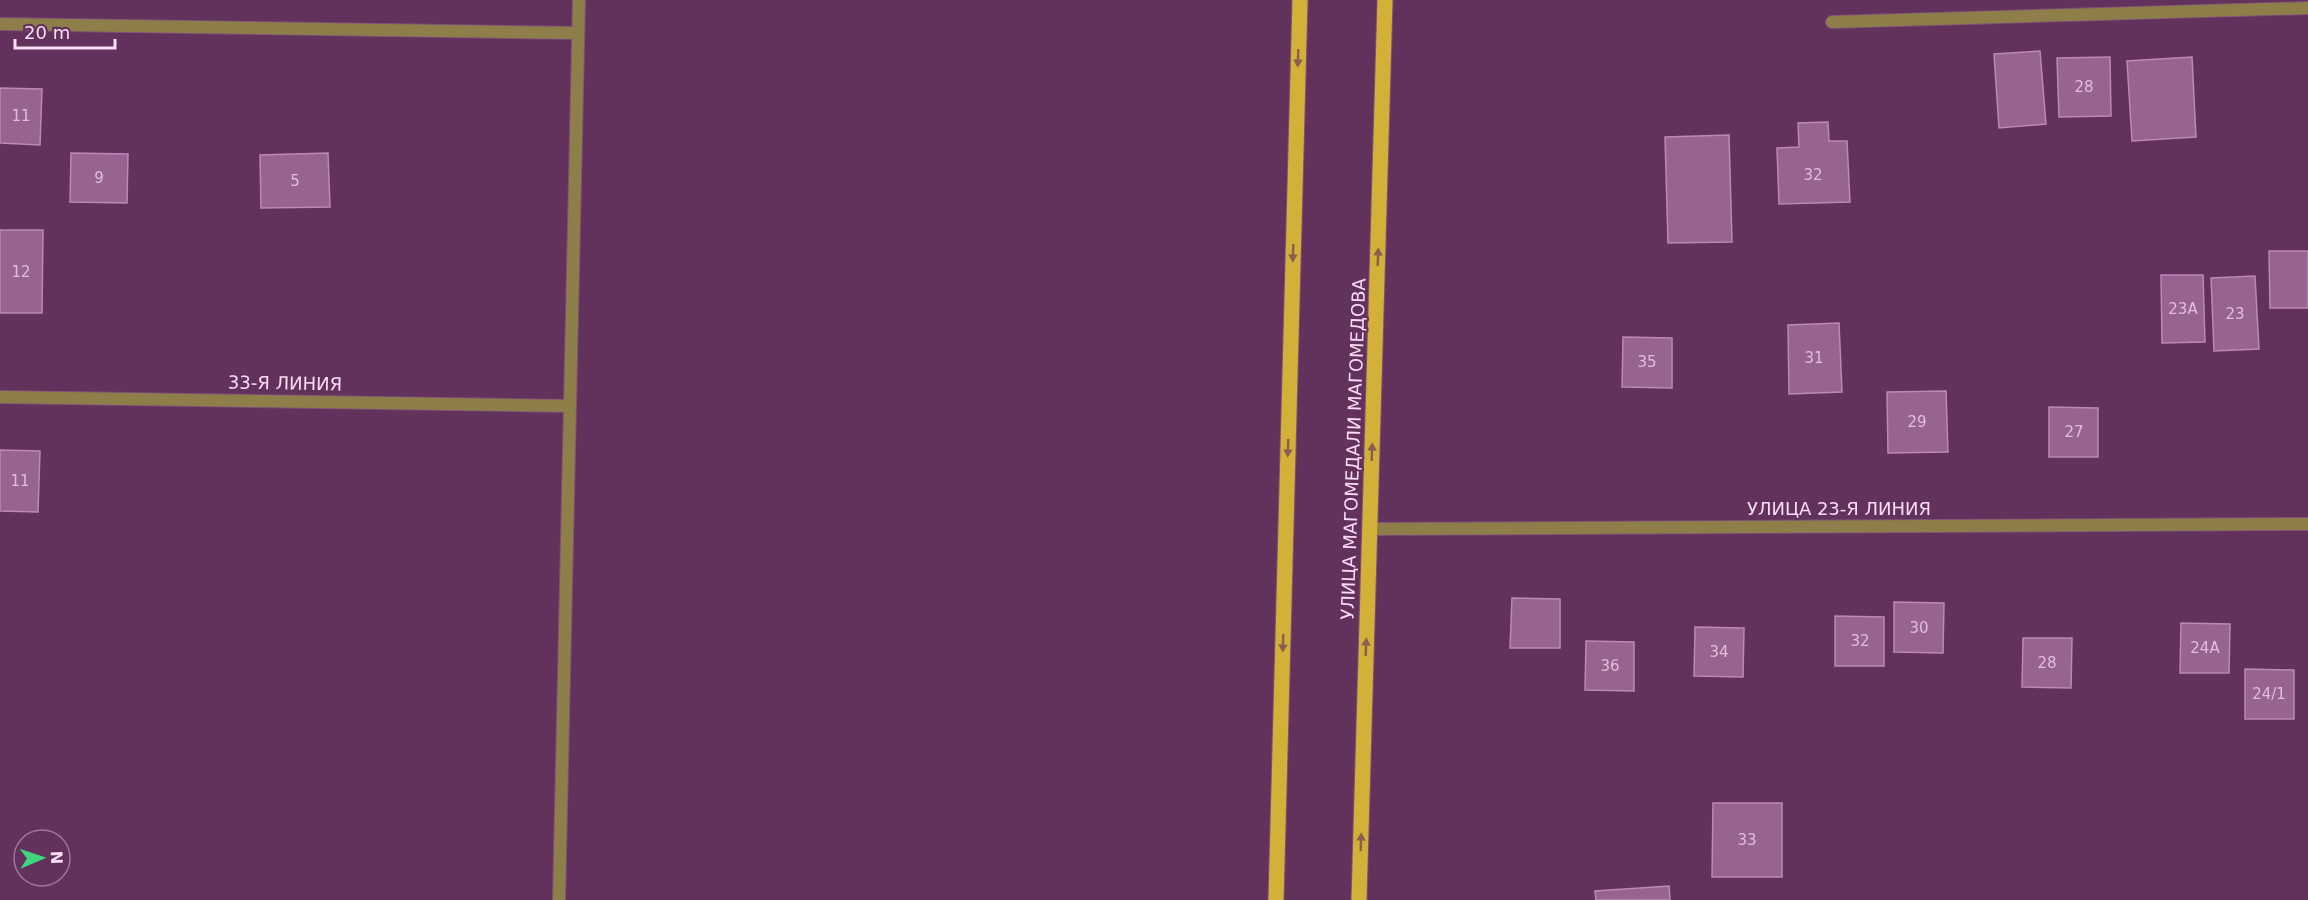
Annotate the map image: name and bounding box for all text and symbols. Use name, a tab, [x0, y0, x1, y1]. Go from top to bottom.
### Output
scale bar	[15, 12, 116, 50]
text: 20 m	[24, 22, 70, 43]
one-way arrow	[1294, 49, 1303, 68]
house number: 28	[2074, 78, 2094, 96]
house number: 11	[11, 107, 31, 125]
house number: 32	[1803, 166, 1823, 184]
house number: 9	[94, 169, 104, 187]
house number: 5	[290, 172, 300, 190]
one-way arrow	[1288, 244, 1298, 263]
one-way arrow	[1373, 247, 1382, 266]
house number: 12	[11, 263, 31, 281]
street label: УЛИЦА МАГОМЕДАЛИ МАГОМЕДОВА	[1337, 277, 1369, 620]
house number: 23А	[2168, 300, 2198, 318]
house number: 23	[2225, 305, 2245, 323]
house number: 31	[1804, 349, 1824, 367]
house number: 35	[1637, 353, 1657, 371]
street label: 33-Я ЛИНИЯ	[228, 372, 342, 394]
house number: 29	[1907, 413, 1927, 431]
house number: 27	[2064, 423, 2084, 441]
one-way arrow	[1283, 439, 1293, 458]
one-way arrow	[1367, 442, 1377, 461]
house number: 11	[10, 472, 30, 490]
street label: УЛИЦА 23-Я ЛИНИЯ	[1747, 498, 1931, 519]
house number: 30	[1909, 619, 1929, 637]
house number: 32	[1850, 632, 1870, 650]
one-way arrow	[1278, 634, 1288, 653]
one-way arrow	[1362, 637, 1371, 656]
house number: 24А	[2190, 639, 2220, 657]
house number: 34	[1709, 643, 1729, 661]
house number: 28	[2037, 654, 2057, 672]
house number: 36	[1600, 657, 1620, 675]
house number: 24/1	[2252, 685, 2286, 703]
north arrow	[12, 828, 72, 888]
house number: 33	[1737, 831, 1757, 849]
one-way arrow	[1356, 832, 1366, 851]
text: N	[47, 850, 66, 865]

